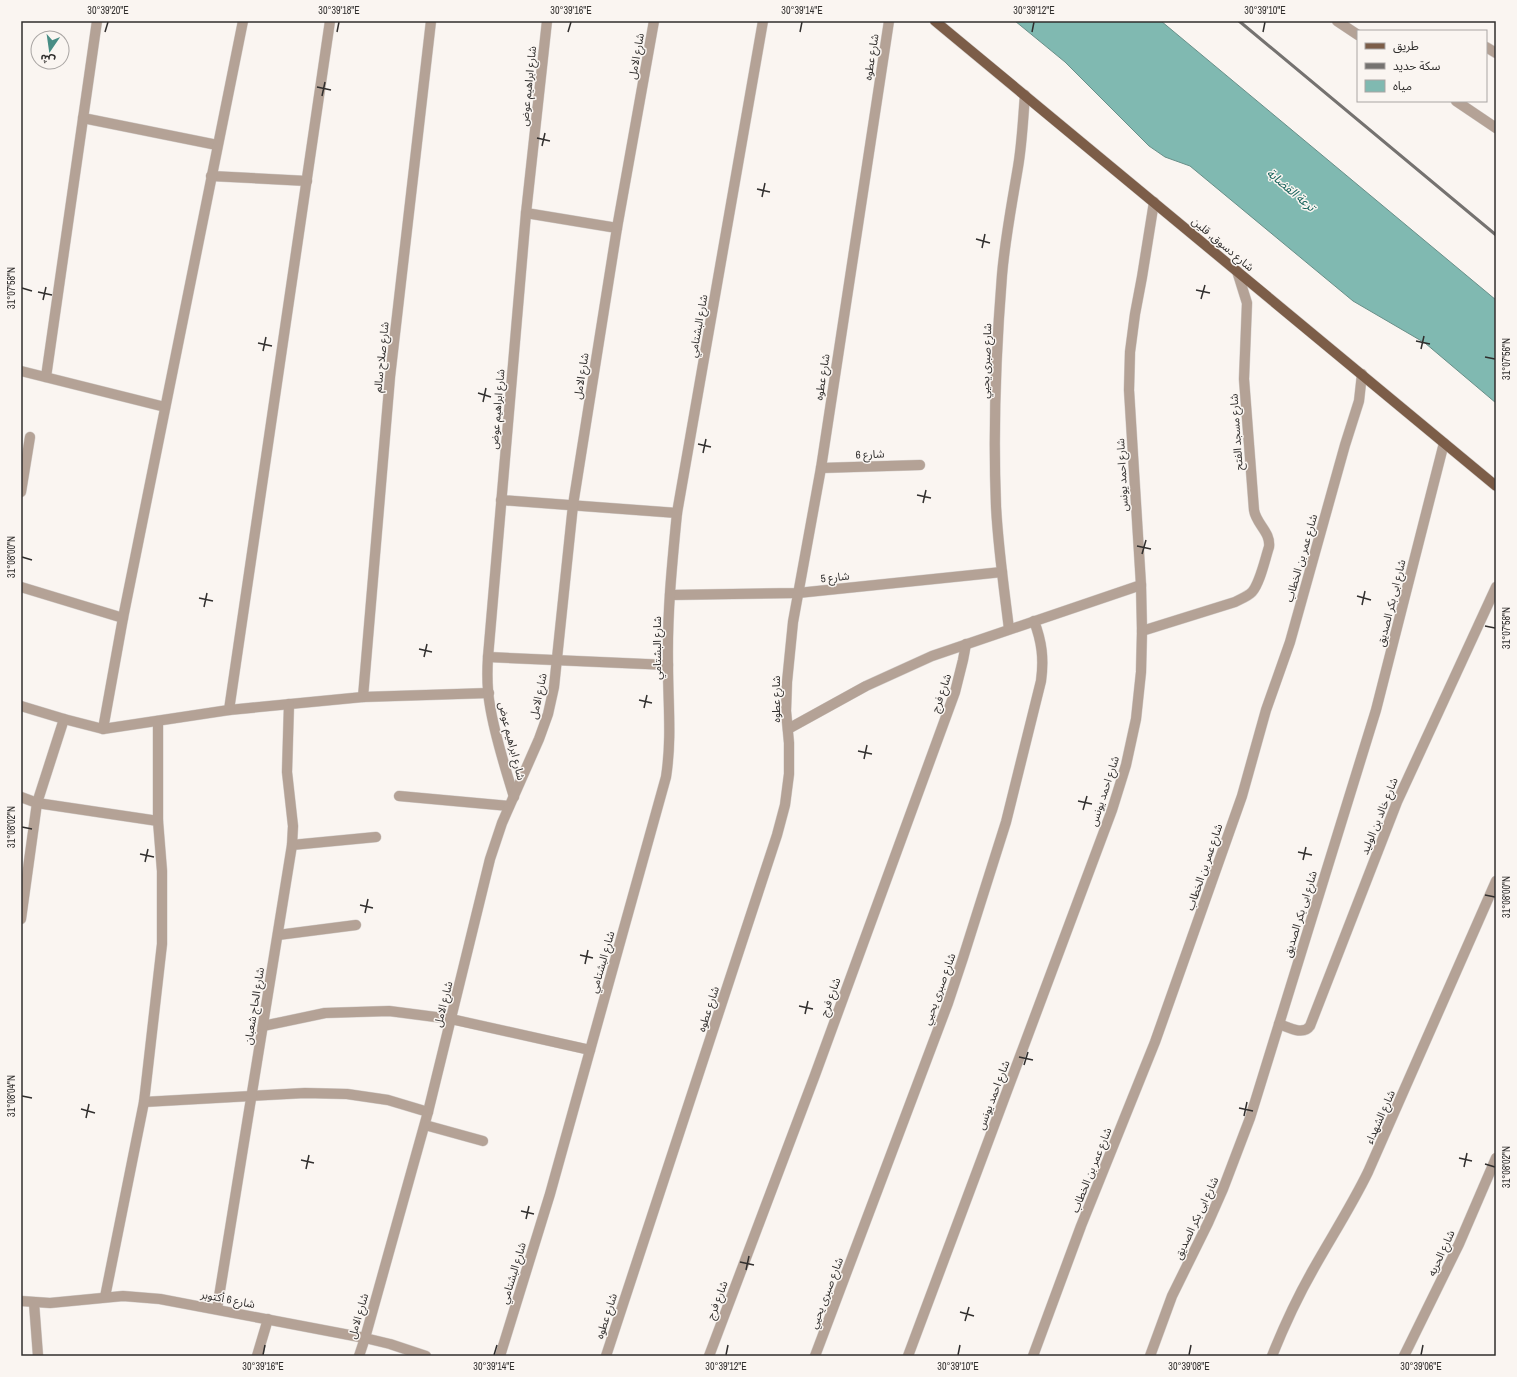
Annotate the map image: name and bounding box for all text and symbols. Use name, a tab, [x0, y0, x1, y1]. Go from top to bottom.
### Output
text: 30°39'20"E	[87, 4, 129, 17]
text: 30°39'18"E	[318, 4, 360, 17]
text: 30°39'16"E	[550, 4, 592, 17]
text: 30°39'14"E	[781, 4, 823, 17]
text: 30°39'12"E	[1013, 4, 1055, 17]
text: 30°39'10"E	[1244, 4, 1286, 17]
north arrow	[30, 30, 70, 70]
legend	[1357, 30, 1487, 102]
street label: شارع الامل	[625, 31, 648, 80]
street label: شارع عطوه	[860, 32, 883, 81]
text: طريق	[1393, 38, 1419, 54]
street label: شارع ابراهيم عوض	[517, 45, 541, 127]
text: ش	[39, 51, 57, 68]
text: سكة حديد	[1393, 58, 1441, 74]
text: مياه	[1393, 78, 1412, 94]
water label: ترعة القضابة	[1263, 165, 1320, 217]
street label: شارع دسوق, قلين	[1188, 214, 1257, 275]
text: 31°07'58"N	[5, 267, 18, 309]
street label: شارع البشتامي	[686, 293, 713, 359]
street label: شارع صلاح سالم	[370, 321, 394, 393]
street label: شارع صبرى يحيي	[978, 323, 997, 399]
text: 31°07'56"N	[1500, 338, 1513, 380]
street label: شارع الامل	[570, 351, 593, 400]
street label: شارع عطوه	[811, 352, 834, 401]
street label: شارع ابراهيم عوض	[487, 368, 510, 450]
street label: شارع مسجد الفتح	[1226, 393, 1247, 471]
street label: شارع احمد يونس	[1113, 438, 1132, 512]
street label: شارع 6	[855, 446, 885, 463]
street label: شارع عمر بن الخطاب	[1282, 512, 1321, 604]
text: 31°08'00"N	[5, 536, 18, 578]
street label: شارع ابى بكر الصديق	[1373, 558, 1410, 648]
street label: شارع 5	[820, 568, 851, 586]
text: 31°07'58"N	[1500, 607, 1513, 649]
street label: شارع البشتامي	[650, 616, 667, 680]
street label: شارع الامل	[526, 671, 551, 721]
street label: شارع فرج	[928, 671, 955, 715]
street label: شارع عطوه	[769, 675, 784, 722]
street label: شارع ابراهيم عوض	[494, 700, 529, 783]
street label: شارع احمد يونس	[1086, 754, 1123, 828]
street label: شارع خالد بن الوليد	[1357, 775, 1402, 857]
text: 31°08'02"N	[5, 806, 18, 848]
street label: شارع عمر بن الخطاب	[1183, 822, 1226, 912]
street label: شارع ابى بكر الصديق	[1280, 869, 1321, 959]
text: 31°08'00"N	[1500, 876, 1513, 918]
street label: شارع البشتامي	[586, 929, 620, 995]
street label: شارع صبرى يحيي	[920, 951, 961, 1028]
street label: شارع الحاج شعبان	[241, 966, 268, 1046]
street label: شارع فرج	[817, 975, 845, 1019]
street label: شارع الامل	[431, 979, 457, 1029]
street label: شارع عطوه	[694, 984, 723, 1034]
street label: شارع احمد يونس	[973, 1058, 1014, 1132]
text: 31°08'04"N	[5, 1075, 18, 1117]
street label: شارع الشهداء	[1362, 1088, 1399, 1146]
street label: شارع عمر بن الخطاب	[1068, 1125, 1116, 1215]
text: 31°08'02"N	[1500, 1146, 1513, 1188]
street label: شارع ابى بكر الصديق	[1171, 1174, 1222, 1262]
street label: شارع الحريه	[1424, 1227, 1459, 1279]
street label: شارع البشتامي	[497, 1240, 532, 1306]
street label: شارع صبرى يحيي	[806, 1255, 849, 1332]
street label: شارع فرج	[703, 1278, 732, 1322]
street label: شارع 6 أكتوبر	[198, 1287, 257, 1312]
street label: شارع الامل	[345, 1291, 372, 1341]
street label: شارع عطوه	[592, 1291, 621, 1341]
text: 30°39'16"E	[242, 1360, 284, 1373]
text: 30°39'14"E	[473, 1360, 515, 1373]
text: 30°39'12"E	[705, 1360, 747, 1373]
text: 30°39'10"E	[937, 1360, 979, 1373]
text: 30°39'08"E	[1168, 1360, 1210, 1373]
text: 30°39'06"E	[1400, 1360, 1442, 1373]

